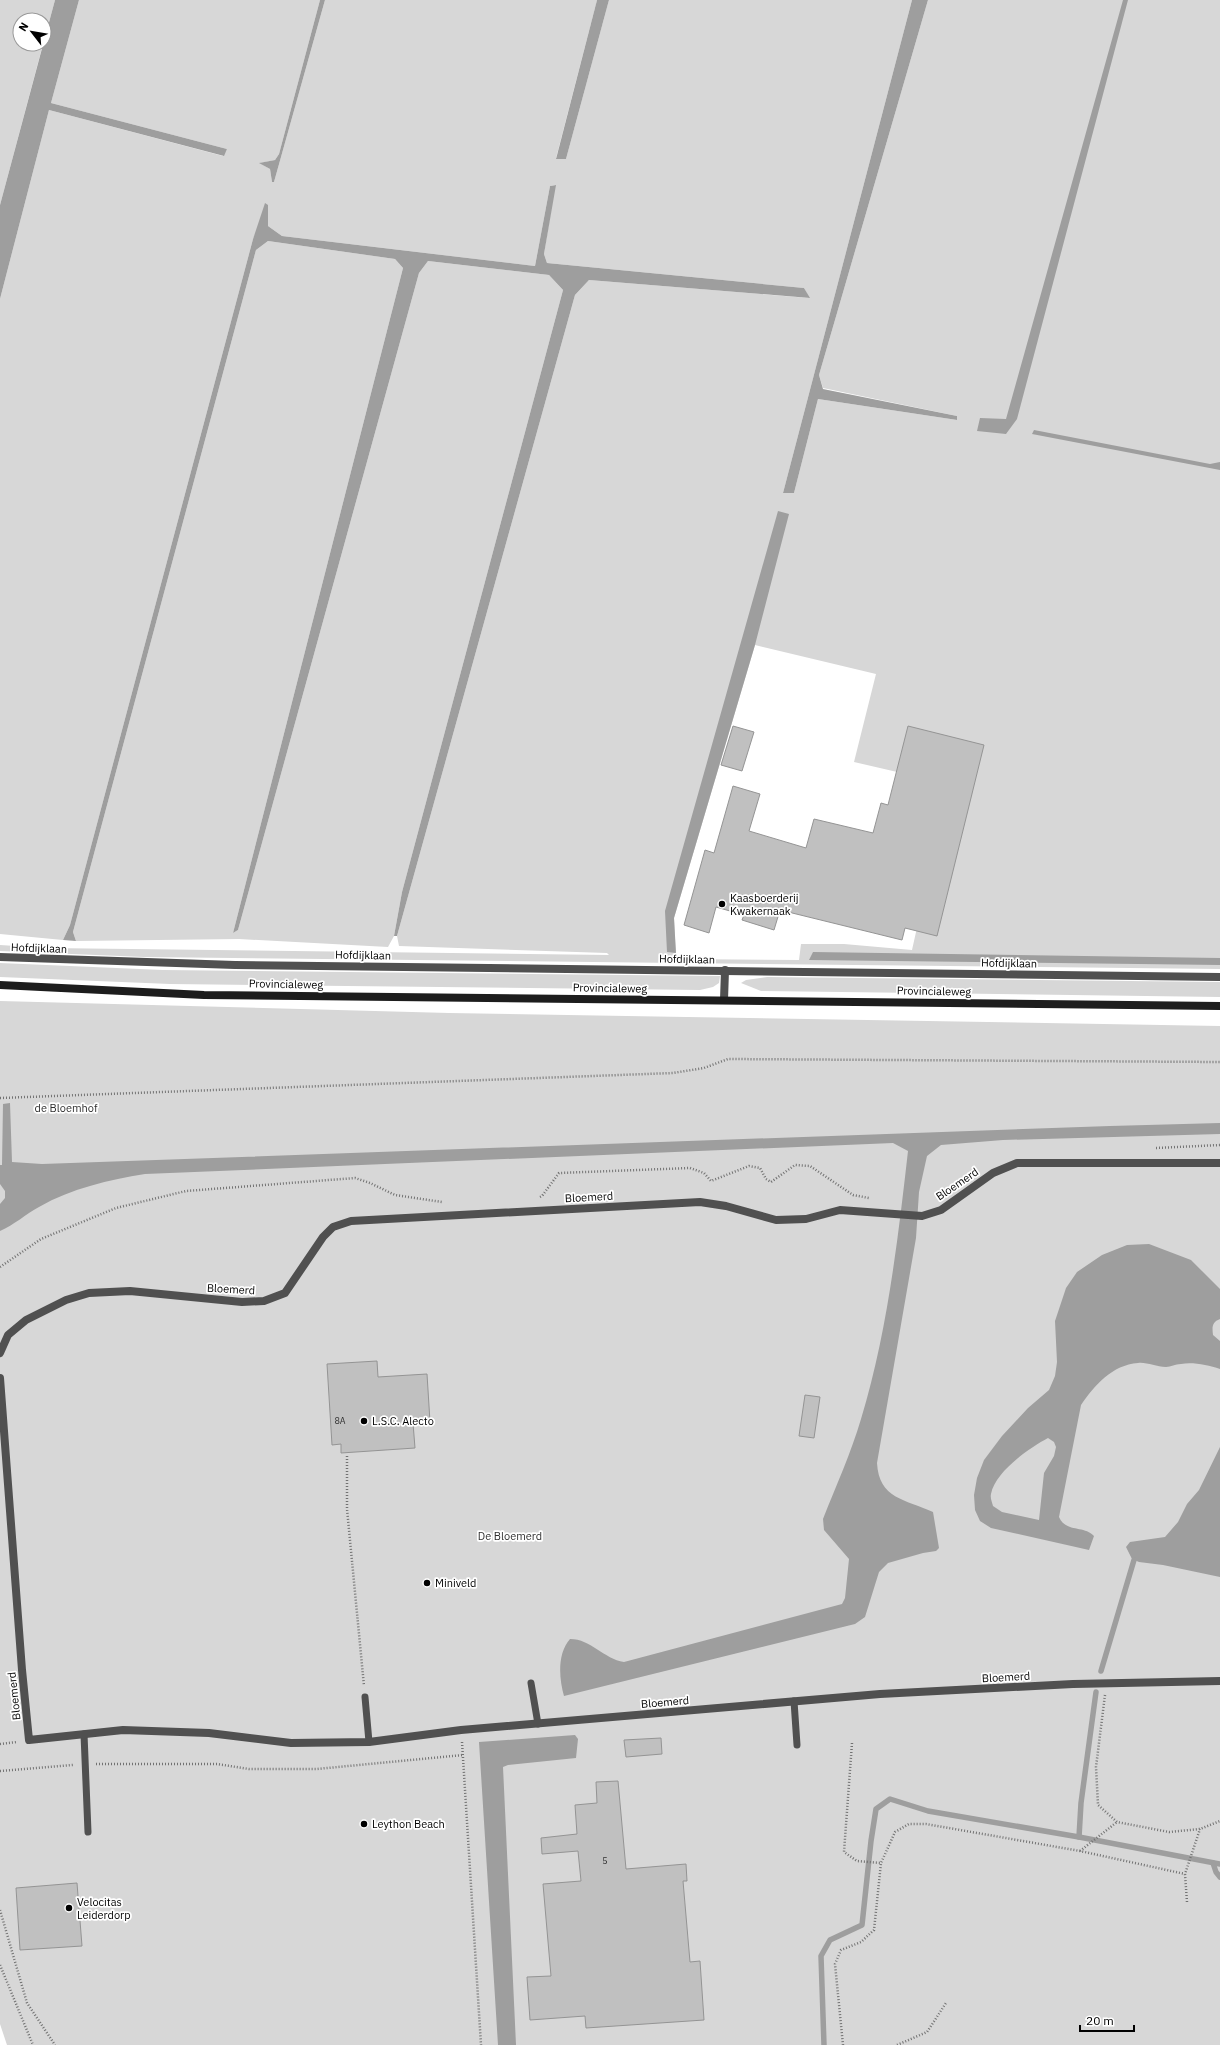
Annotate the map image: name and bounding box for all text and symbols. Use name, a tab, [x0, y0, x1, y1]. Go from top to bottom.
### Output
north arrow	[12, 12, 52, 52]
text: N	[15, 20, 31, 34]
place label: Kaasboerderij Kwakernaak	[730, 891, 798, 918]
marker: Kaasboerderij Kwakernaak	[717, 899, 727, 909]
street label: Hofdijklaan	[11, 940, 67, 956]
street label: Hofdijklaan	[335, 948, 391, 962]
street label: Hofdijklaan	[659, 952, 715, 966]
street label: Hofdijklaan	[981, 956, 1037, 970]
street label: Provincialeweg	[249, 976, 323, 992]
street label: Provincialeweg	[573, 980, 647, 996]
street label: Provincialeweg	[897, 983, 971, 999]
park label: de Bloemhof	[35, 1101, 98, 1115]
street label: Bloemerd	[933, 1165, 981, 1203]
street label: Bloemerd	[564, 1189, 614, 1205]
street label: Bloemerd	[206, 1281, 256, 1297]
place label: L.S.C. Alecto	[372, 1414, 434, 1428]
house number: 8A	[334, 1415, 346, 1426]
marker: L.S.C. Alecto	[359, 1416, 369, 1426]
park label: De Bloemerd	[478, 1529, 542, 1543]
place label: Miniveld	[435, 1576, 476, 1590]
marker: Miniveld	[422, 1578, 432, 1588]
street label: Bloemerd	[981, 1669, 1031, 1685]
street label: Bloemerd	[5, 1671, 23, 1721]
street label: Bloemerd	[640, 1693, 690, 1711]
place label: Leython Beach	[372, 1817, 445, 1831]
marker: Leython Beach	[359, 1819, 369, 1829]
house number: 5	[602, 1855, 608, 1866]
place label: Velocitas Leiderdorp	[77, 1895, 131, 1922]
marker: Velocitas Leiderdorp	[64, 1903, 74, 1913]
scale bar	[1080, 2007, 1134, 2033]
text: 20 m	[1086, 2013, 1114, 2028]

